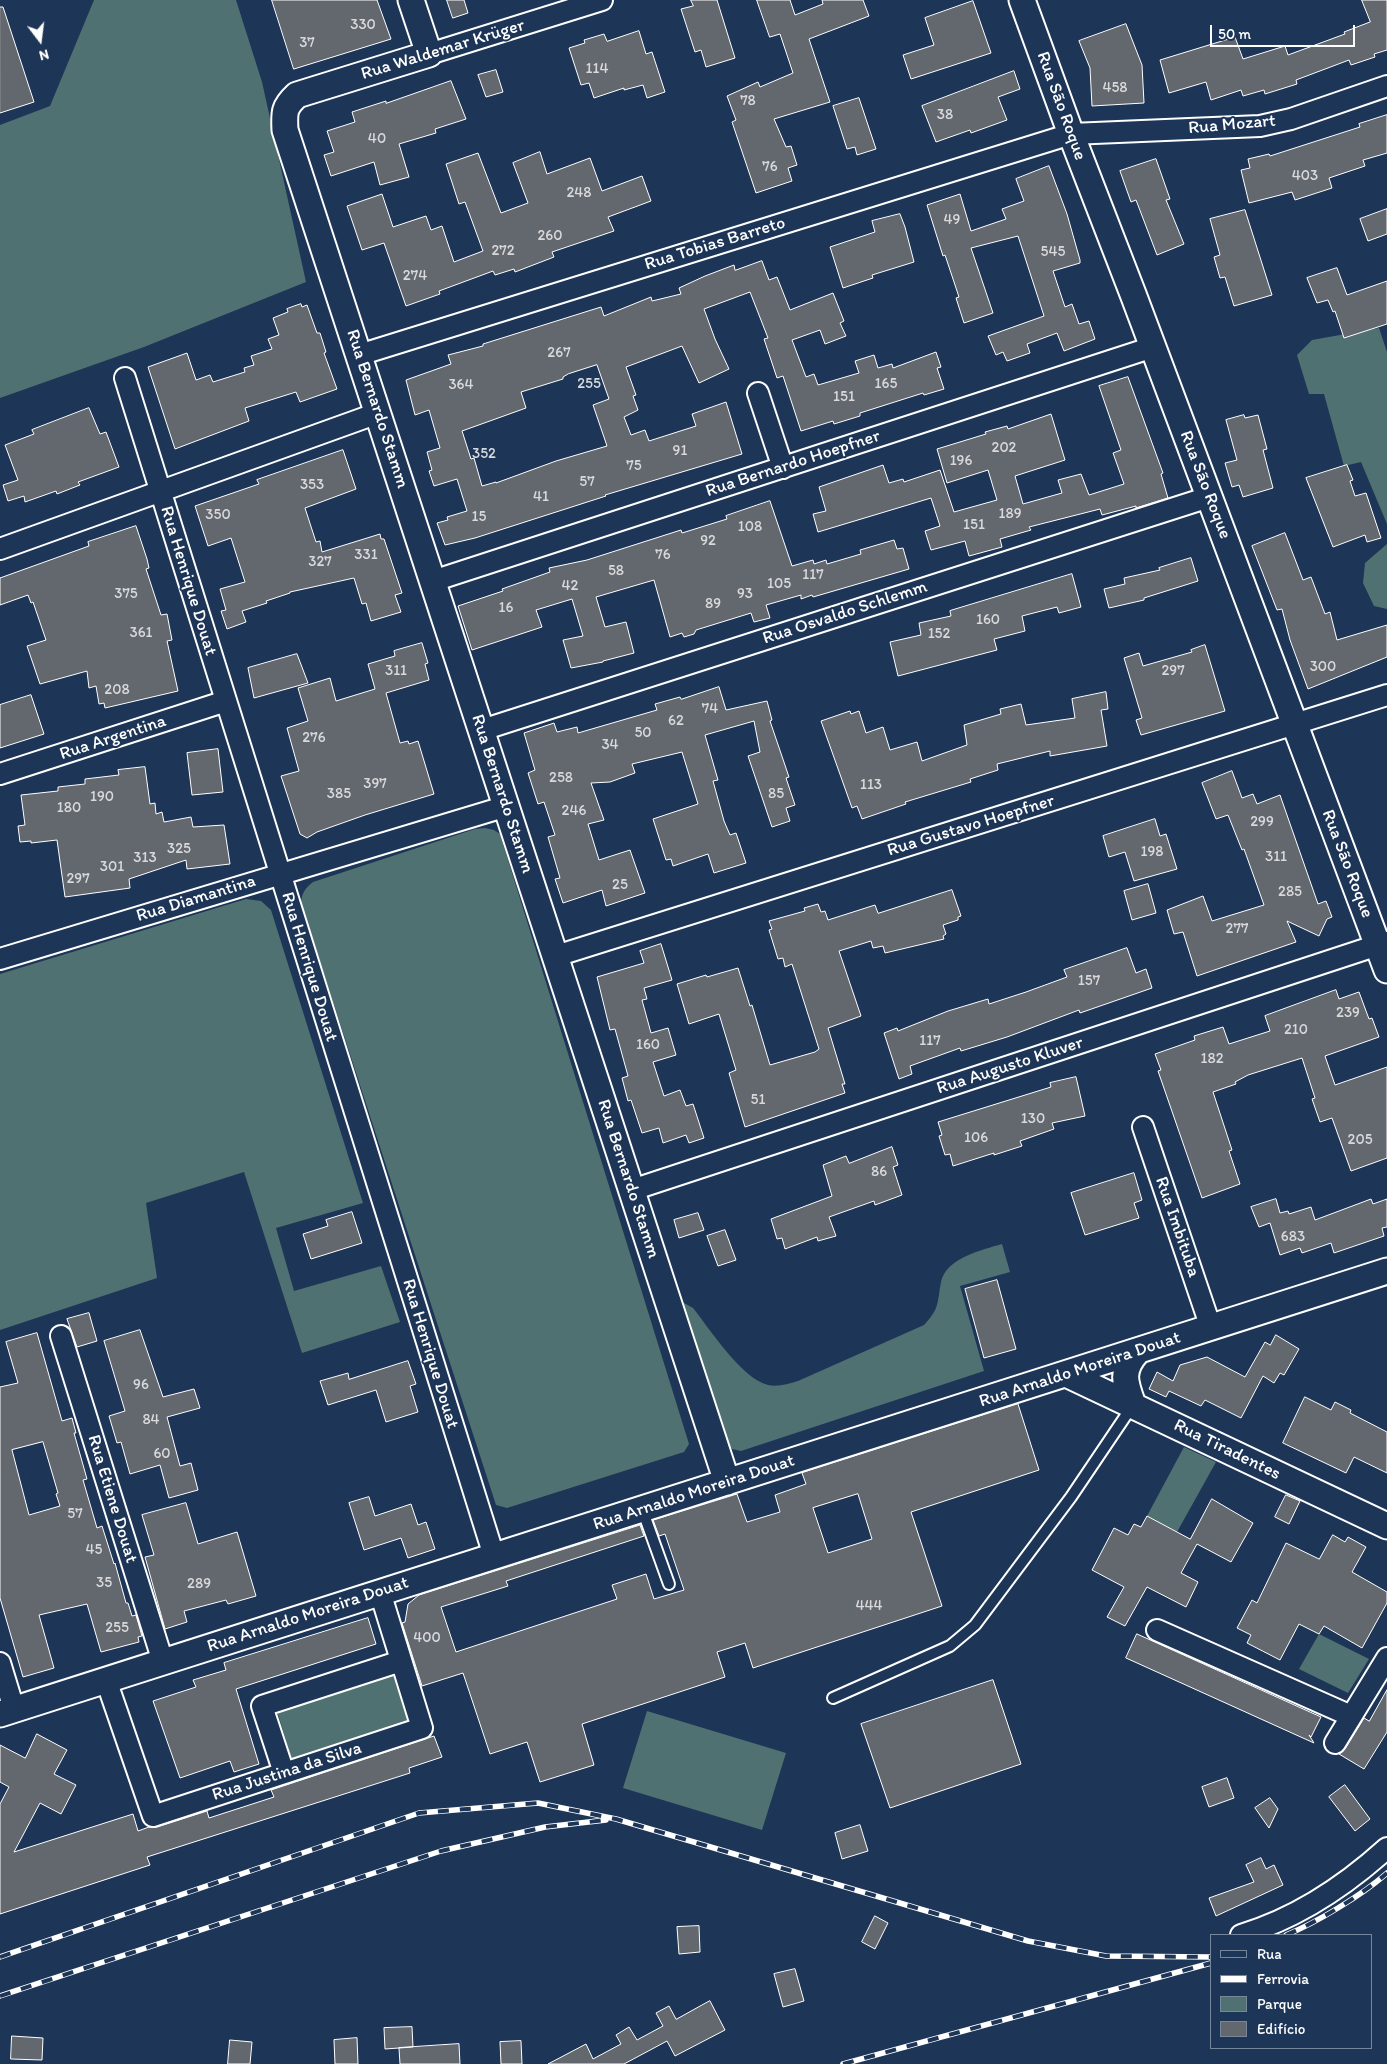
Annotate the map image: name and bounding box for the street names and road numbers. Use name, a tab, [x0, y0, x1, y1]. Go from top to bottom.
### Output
street label: Rua Waldemar Krüger	[359, 15, 527, 85]
street label: Rua São Roque	[1031, 49, 1091, 163]
street label: Rua Mozart	[1187, 110, 1277, 140]
street label: Rua Tobias Barreto	[642, 212, 788, 276]
street label: Rua Bernardo Stamm	[341, 327, 413, 491]
street label: Rua Bernardo Hoepfner	[703, 426, 883, 502]
street label: Rua São Roque	[1174, 428, 1236, 542]
street label: Rua Henrique Douat	[155, 504, 221, 658]
street label: Rua Osvaldo Schlemm	[760, 576, 930, 650]
street label: Rua Argentina	[57, 711, 169, 765]
street label: Rua Bernardo Stamm	[466, 712, 538, 876]
street label: Rua Gustavo Hoepfner	[885, 790, 1057, 862]
street label: Rua São Roque	[1316, 807, 1378, 921]
street label: Rua Diamantina	[134, 871, 258, 927]
street label: Rua Henrique Douat	[276, 890, 342, 1044]
street label: Rua Augusto Kluver	[934, 1032, 1086, 1100]
street label: Rua Bernardo Stamm	[592, 1097, 664, 1261]
street label: Rua Imbituba	[1150, 1174, 1204, 1280]
street label: Rua Henrique Douat	[397, 1277, 463, 1431]
street label: Rua Arnaldo Moreira Douat	[977, 1327, 1183, 1413]
street label: Rua Tiradentes	[1170, 1415, 1284, 1485]
street label: Rua Etiene Douat	[82, 1432, 142, 1566]
street label: Rua Arnaldo Moreira Douat	[591, 1450, 797, 1536]
street label: Rua Arnaldo Moreira Douat	[205, 1572, 411, 1658]
street label: Rua Justina da Silva	[210, 1738, 364, 1806]

